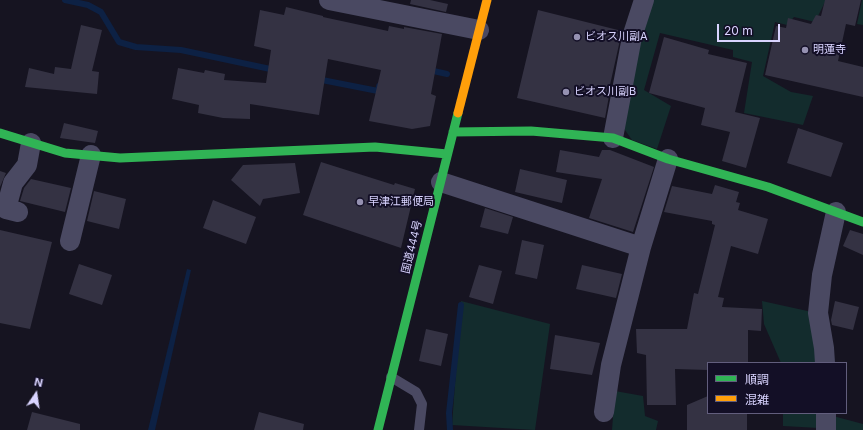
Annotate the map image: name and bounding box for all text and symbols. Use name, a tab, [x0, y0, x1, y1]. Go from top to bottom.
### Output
scale bar	[719, 16, 782, 42]
text: 20 m	[724, 23, 753, 38]
place label: ビオス川副A	[585, 30, 648, 44]
marker: ビオス川副A	[572, 32, 582, 42]
place label: 明蓮寺	[813, 43, 846, 57]
marker: 明蓮寺	[800, 45, 810, 55]
place label: ビオス川副B	[574, 85, 636, 99]
marker: ビオス川副B	[561, 87, 571, 97]
place label: 早津江郵便局	[368, 195, 434, 209]
marker: 早津江郵便局	[355, 197, 365, 207]
street label: 国道444号	[399, 219, 425, 275]
legend	[707, 362, 847, 414]
text: 順調	[745, 372, 769, 387]
north arrow	[16, 374, 56, 414]
text: N	[33, 375, 44, 390]
text: 混雑	[745, 392, 769, 407]

